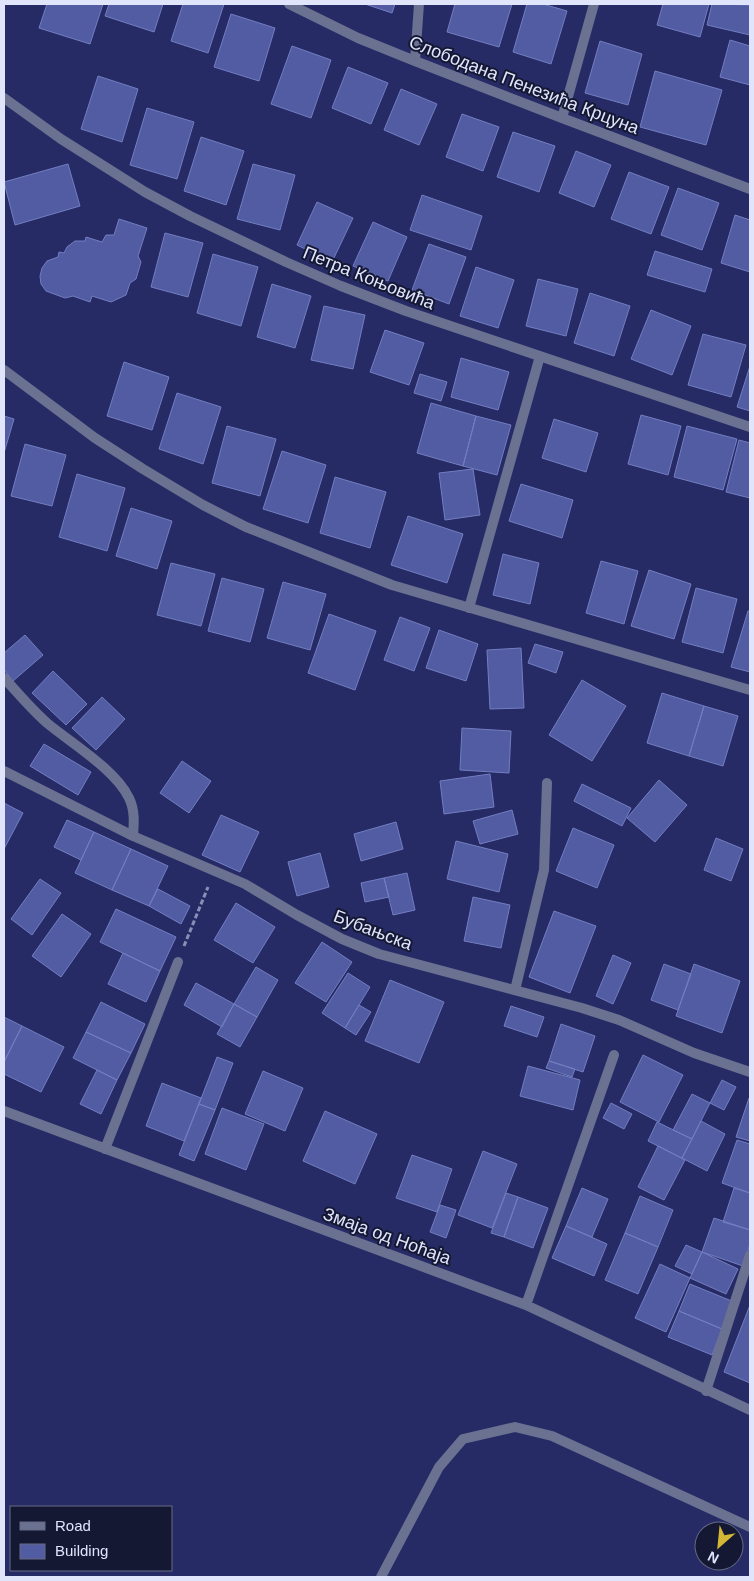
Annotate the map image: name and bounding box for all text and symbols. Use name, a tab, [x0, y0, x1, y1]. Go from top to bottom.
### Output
street label: Слободана Пенезића Крцуна	[406, 32, 643, 139]
street label: Петра Коњовића	[300, 242, 439, 314]
street label: Бубањска	[331, 906, 416, 954]
street label: Змаја од Ноћаја	[320, 1204, 455, 1269]
legend	[10, 1506, 172, 1571]
text: Road	[55, 1517, 91, 1534]
north arrow	[694, 1521, 744, 1571]
text: Building	[55, 1542, 108, 1559]
text: N	[705, 1548, 721, 1567]

